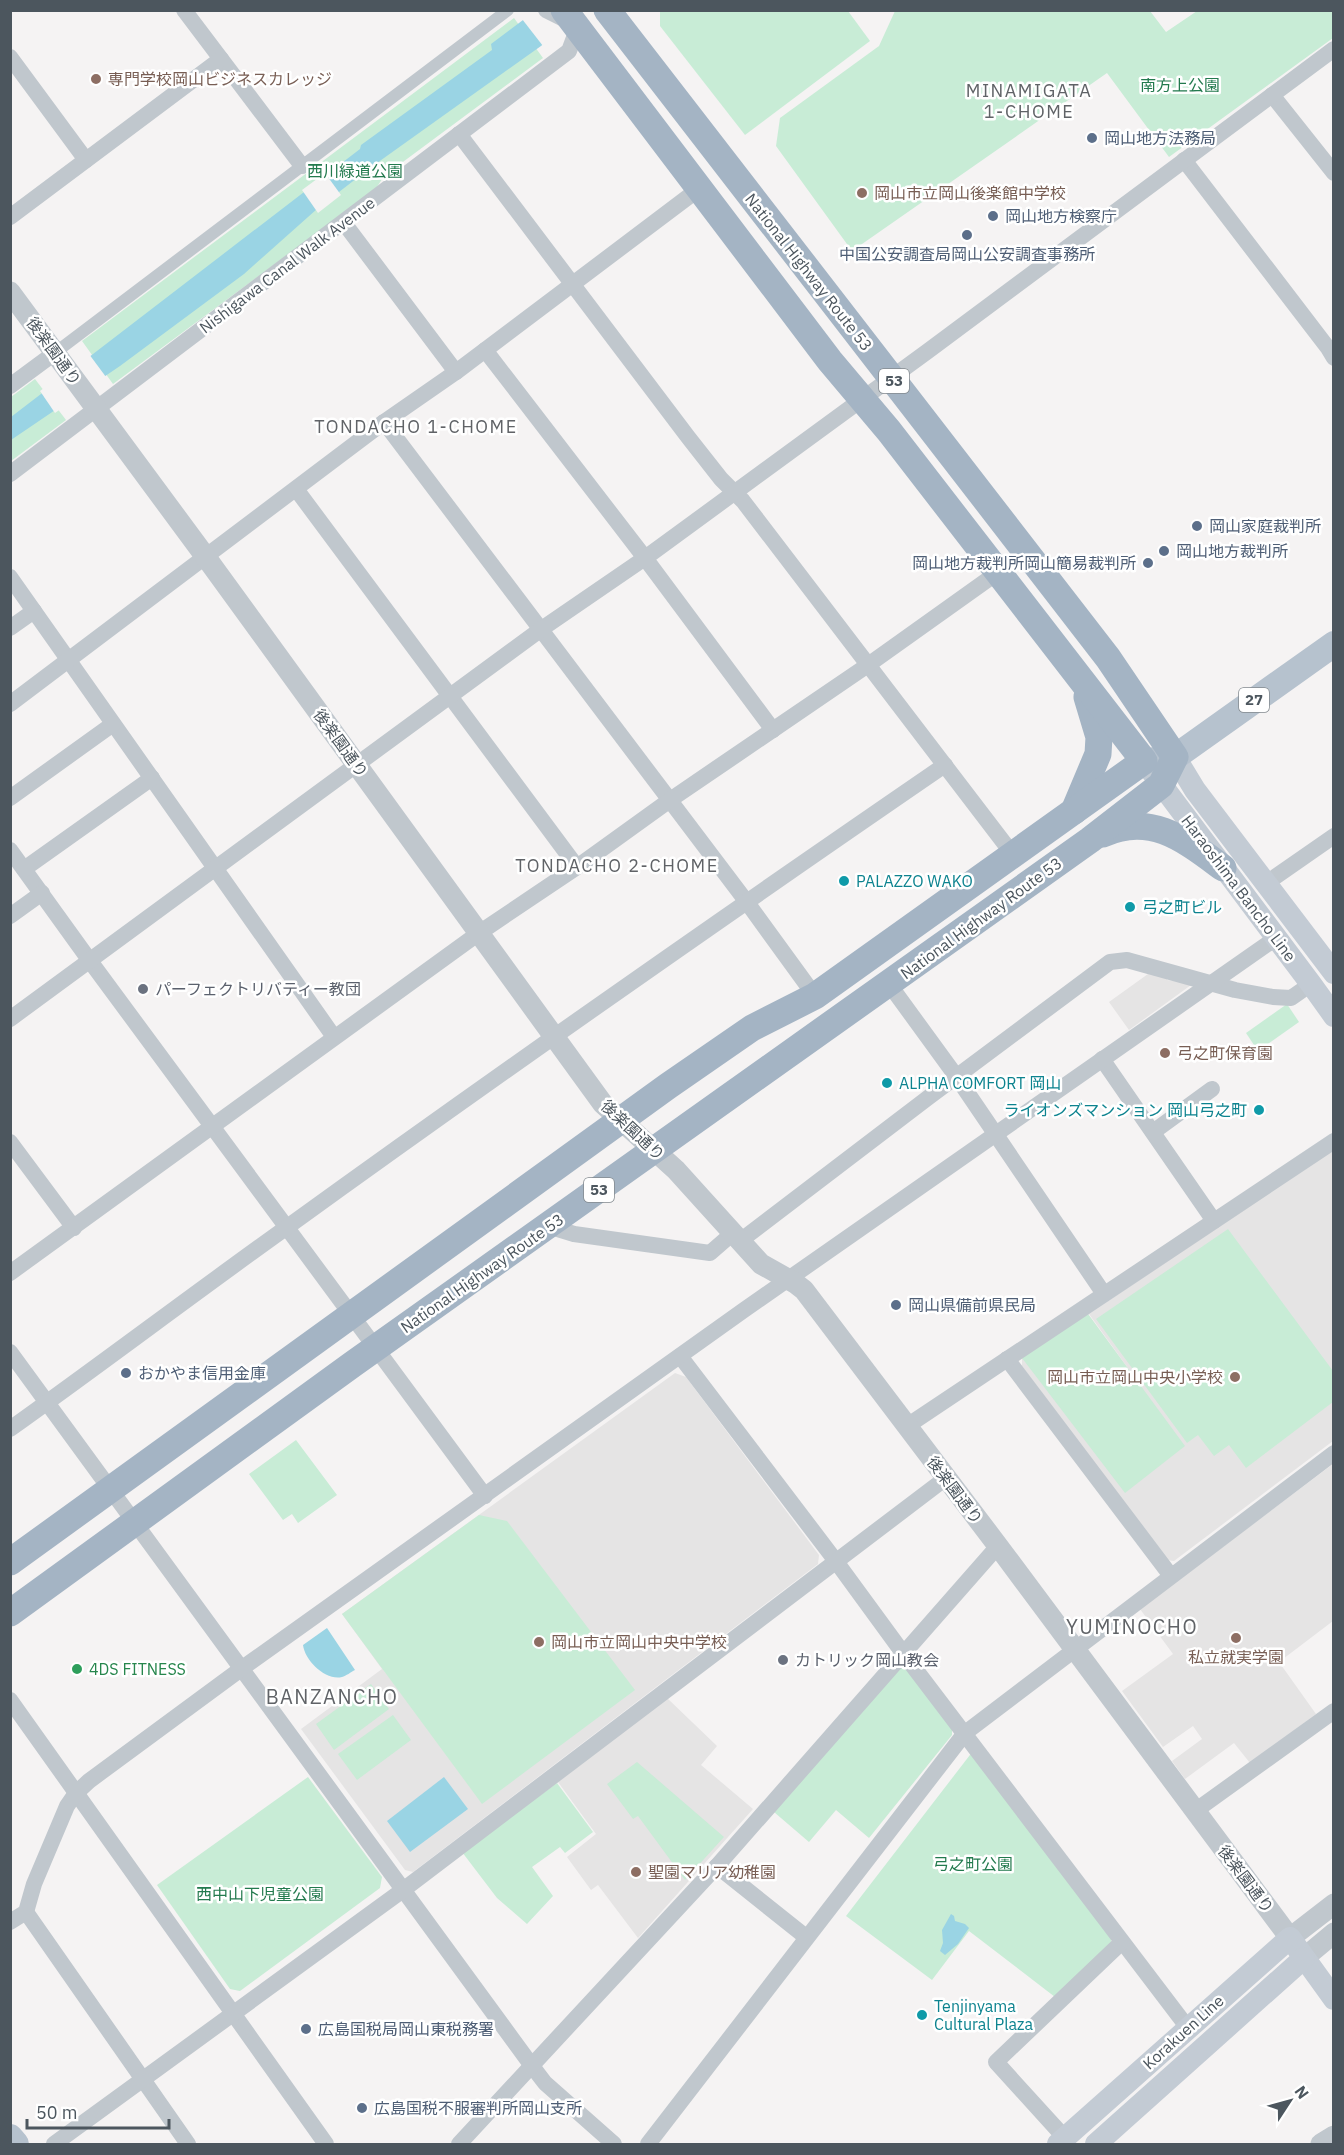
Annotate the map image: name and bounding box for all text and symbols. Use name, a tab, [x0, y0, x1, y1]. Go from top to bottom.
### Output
place label: 専門学校岡山ビジネスカレッジ	[108, 69, 332, 89]
marker: 専門学校岡山ビジネスカレッジ	[89, 72, 103, 86]
park label: 南方上公園	[1140, 75, 1220, 95]
district label: MINAMIGATA 1-CHOME	[966, 79, 1092, 123]
place label: 岡山地方法務局	[1104, 128, 1216, 148]
marker: 岡山地方法務局	[1085, 131, 1099, 145]
park label: 西川緑道公園	[307, 161, 403, 181]
place label: 岡山市立岡山後楽館中学校	[874, 183, 1066, 203]
marker: 岡山市立岡山後楽館中学校	[855, 186, 869, 200]
street label: National Highway Route 53	[741, 189, 877, 355]
street label: Nishigawa Canal Walk Avenue	[195, 192, 379, 338]
place label: 岡山地方検察庁	[1005, 206, 1117, 226]
marker: 岡山地方検察庁	[986, 209, 1000, 223]
marker: 中国公安調査局岡山公安調査事務所	[960, 228, 974, 242]
place label: 中国公安調査局岡山公安調査事務所	[839, 244, 1095, 264]
street label: 後楽園通り	[22, 313, 86, 389]
road number: 53	[879, 369, 909, 393]
district label: TONDACHO 1-CHOME	[314, 415, 518, 438]
place label: 岡山家庭裁判所	[1209, 516, 1321, 536]
marker: 岡山家庭裁判所	[1190, 519, 1204, 533]
place label: 岡山地方裁判所	[1176, 541, 1288, 561]
marker: 岡山地方裁判所	[1157, 544, 1171, 558]
place label: 岡山地方裁判所岡山簡易裁判所	[912, 553, 1136, 573]
marker: 岡山地方裁判所岡山簡易裁判所	[1141, 556, 1155, 570]
road number: 27	[1239, 688, 1269, 712]
street label: 後楽園通り	[309, 705, 373, 781]
street label: Haraoshima Bancho Line	[1177, 811, 1301, 965]
street label: National Highway Route 53	[896, 853, 1066, 983]
district label: TONDACHO 2-CHOME	[515, 854, 719, 877]
place label: PALAZZO WAKO	[856, 871, 973, 891]
marker: PALAZZO WAKO	[837, 874, 851, 888]
place label: 弓之町ビル	[1142, 897, 1222, 917]
marker: 弓之町ビル	[1123, 900, 1137, 914]
place label: パーフェクトリバティー教団	[155, 979, 361, 999]
marker: パーフェクトリバティー教団	[136, 982, 150, 996]
place label: 弓之町保育園	[1177, 1043, 1273, 1063]
marker: 弓之町保育園	[1158, 1046, 1172, 1060]
place label: ALPHA COMFORT 岡山	[899, 1073, 1061, 1093]
marker: ALPHA COMFORT 岡山	[880, 1076, 894, 1090]
street label: 後楽園通り	[597, 1095, 669, 1165]
place label: ライオンズマンション 岡山弓之町	[1004, 1100, 1247, 1120]
marker: ライオンズマンション 岡山弓之町	[1252, 1103, 1266, 1117]
road number: 53	[584, 1178, 614, 1202]
street label: National Highway Route 53	[397, 1209, 567, 1337]
place label: 岡山県備前県民局	[908, 1295, 1036, 1315]
marker: 岡山県備前県民局	[889, 1298, 903, 1312]
place label: おかやま信用金庫	[138, 1363, 266, 1383]
marker: おかやま信用金庫	[119, 1366, 133, 1380]
place label: 岡山市立岡山中央小学校	[1047, 1367, 1223, 1387]
marker: 岡山市立岡山中央小学校	[1228, 1370, 1242, 1384]
street label: 後楽園通り	[923, 1452, 987, 1528]
district label: YUMINOCHO	[1066, 1613, 1198, 1640]
marker: 私立就実学園	[1229, 1631, 1243, 1645]
place label: 岡山市立岡山中央中学校	[551, 1632, 727, 1652]
marker: 岡山市立岡山中央中学校	[532, 1635, 546, 1649]
place label: 私立就実学園	[1188, 1647, 1284, 1667]
place label: カトリック岡山教会	[795, 1650, 939, 1670]
marker: カトリック岡山教会	[776, 1653, 790, 1667]
place label: 4DS FITNESS	[89, 1659, 186, 1679]
marker: 4DS FITNESS	[70, 1662, 84, 1676]
district label: BANZANCHO	[266, 1683, 398, 1710]
street label: 後楽園通り	[1214, 1841, 1278, 1917]
park label: 弓之町公園	[933, 1854, 1013, 1874]
place label: 聖園マリア幼稚園	[648, 1862, 776, 1882]
marker: 聖園マリア幼稚園	[629, 1865, 643, 1879]
park label: 西中山下児童公園	[196, 1884, 324, 1904]
street label: Korakuen Line	[1138, 1990, 1228, 2074]
place label: Tenjinyama Cultural Plaza	[934, 1996, 1033, 2034]
marker: Tenjinyama Cultural Plaza	[915, 2008, 929, 2022]
place label: 広島国税局岡山東税務署	[318, 2019, 494, 2039]
marker: 広島国税局岡山東税務署	[299, 2022, 313, 2036]
north arrow	[1260, 2071, 1320, 2131]
text: N	[1291, 2082, 1314, 2103]
scale bar	[27, 2092, 170, 2130]
place label: 広島国税不服審判所岡山支所	[374, 2098, 582, 2118]
text: 50 m	[36, 2101, 78, 2124]
marker: 広島国税不服審判所岡山支所	[355, 2101, 369, 2115]

